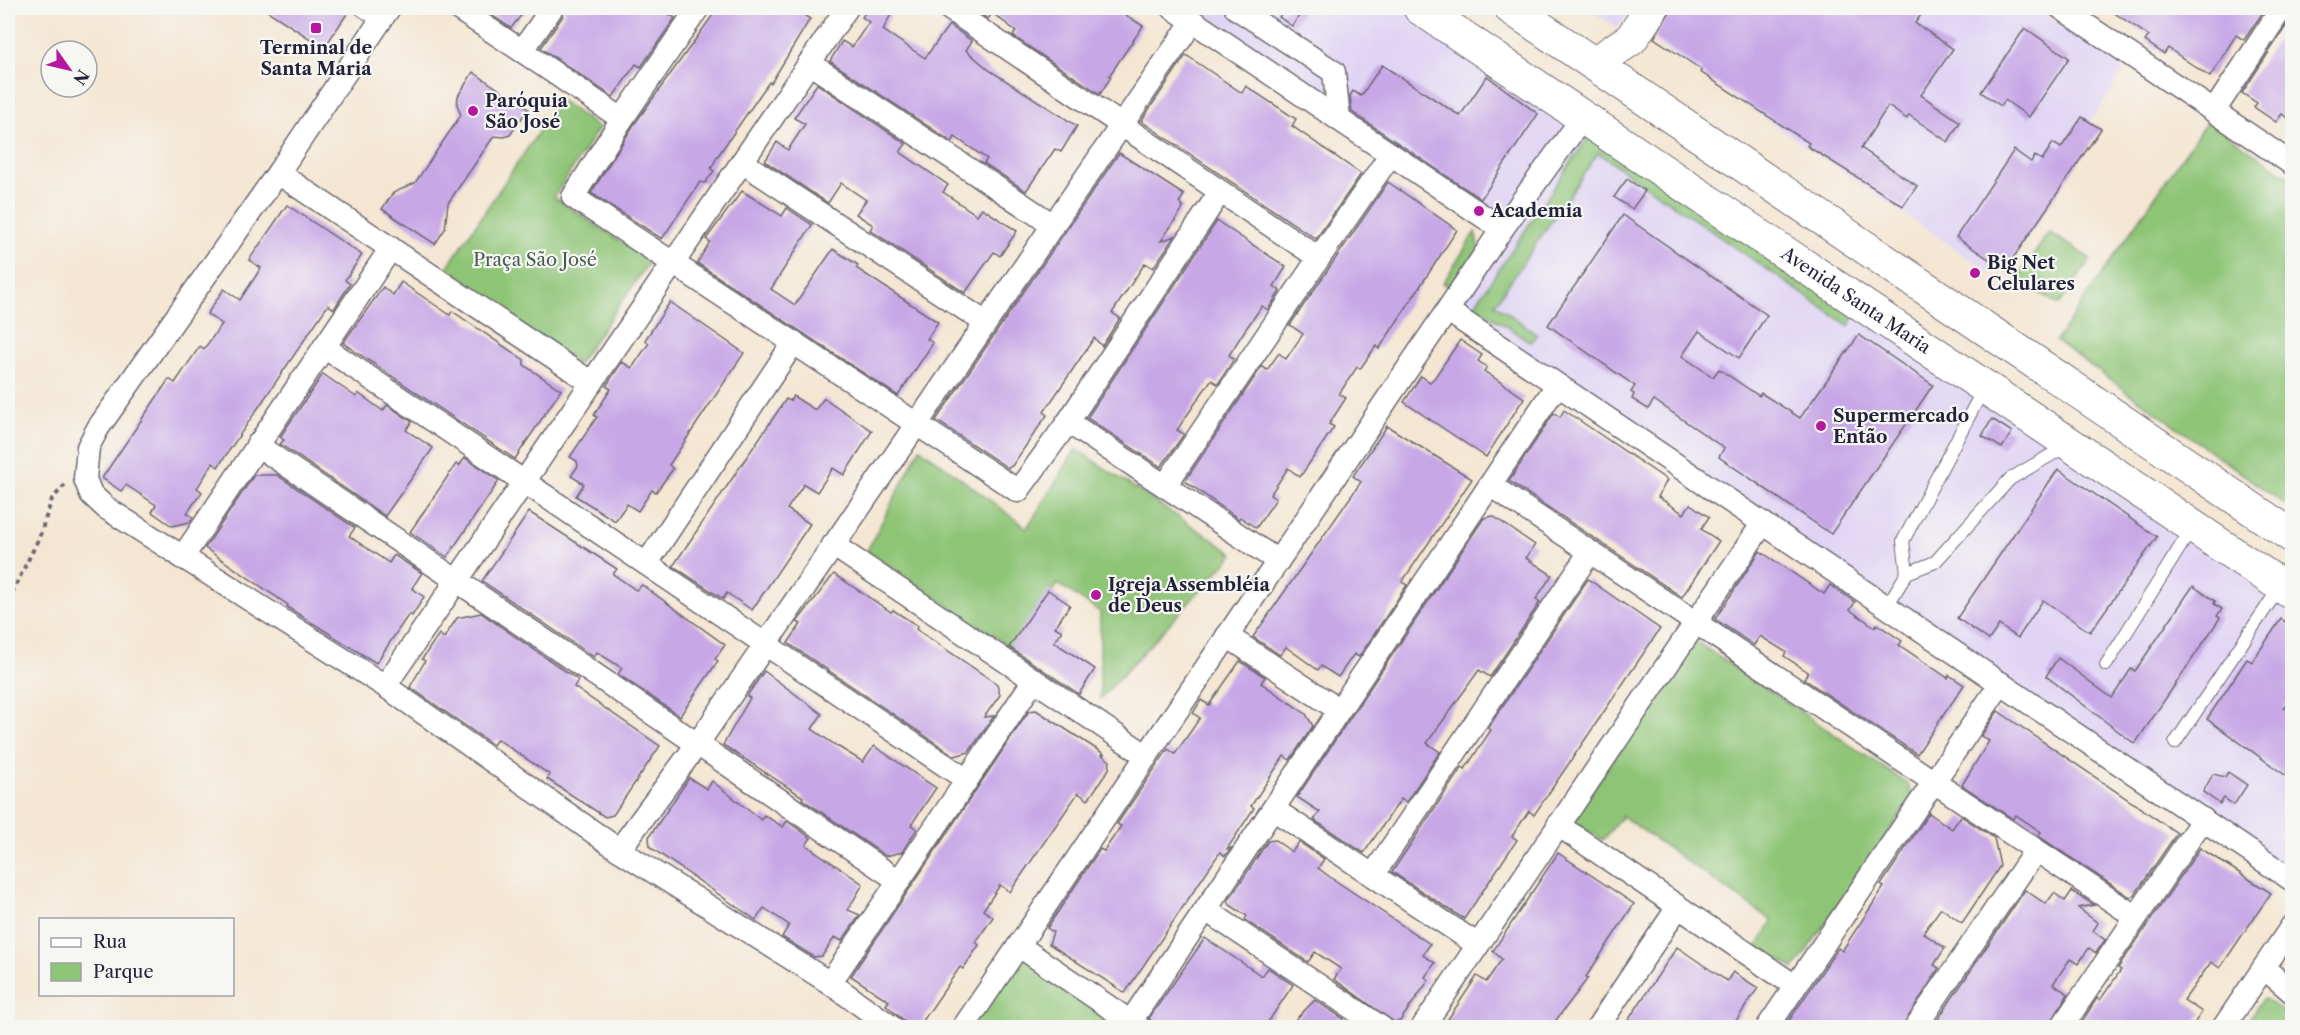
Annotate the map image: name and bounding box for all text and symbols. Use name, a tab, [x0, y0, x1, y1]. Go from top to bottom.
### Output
marker: Terminal de Santa Maria	[309, 21, 323, 35]
place label: Terminal de Santa Maria	[260, 37, 373, 80]
north arrow	[39, 39, 99, 99]
text: N	[69, 66, 94, 89]
place label: Paróquia São José	[485, 90, 569, 133]
marker: Paróquia São José	[466, 104, 480, 118]
place label: Academia	[1490, 200, 1583, 222]
marker: Academia	[1472, 204, 1486, 218]
street label: Avenida Santa Maria	[1776, 242, 1935, 359]
park label: Praça São José	[473, 249, 597, 271]
place label: Big Net Celulares	[1987, 252, 2075, 295]
marker: Big Net Celulares	[1968, 266, 1982, 280]
place label: Supermercado Então	[1833, 405, 1969, 448]
marker: Supermercado Então	[1814, 419, 1828, 433]
place label: Igreja Assembléia de Deus	[1108, 574, 1271, 617]
marker: Igreja Assembléia de Deus	[1089, 588, 1103, 602]
legend	[39, 918, 234, 996]
text: Rua	[93, 931, 127, 953]
text: Parque	[93, 961, 154, 983]

